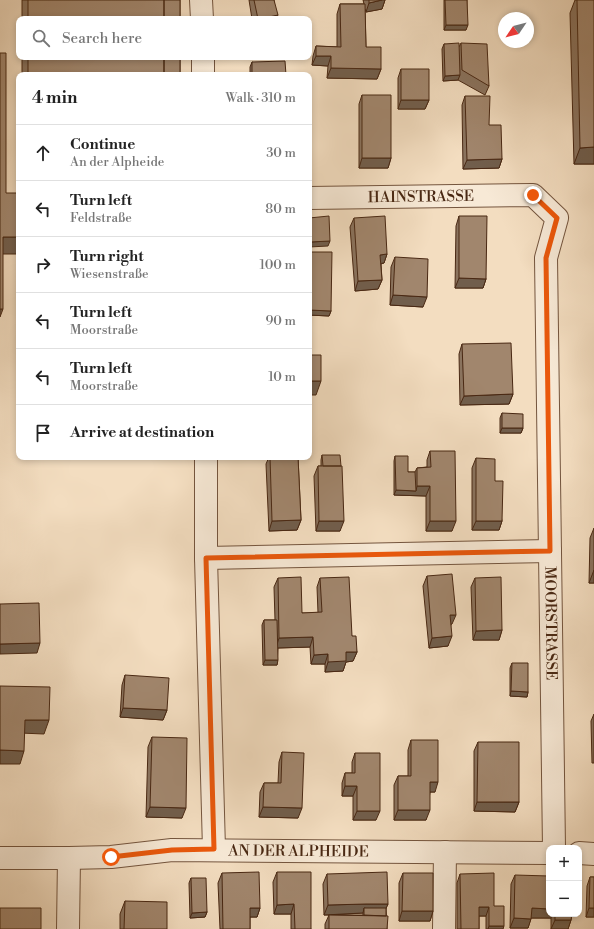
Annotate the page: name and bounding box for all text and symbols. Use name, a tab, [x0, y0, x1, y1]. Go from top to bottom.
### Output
north arrow	[498, 12, 534, 48]
search box	[16, 16, 312, 60]
icon: search	[30, 27, 52, 49]
text: Search here	[62, 29, 142, 48]
text: 4 min	[32, 87, 77, 109]
text: Walk · 310 m	[226, 90, 296, 106]
text: Continue	[70, 135, 135, 154]
icon: ahead	[32, 142, 54, 164]
text: 30 m	[266, 145, 296, 161]
text: An der Alpheide	[70, 154, 164, 170]
route end	[524, 186, 542, 204]
street label: HAINSTRASSE	[368, 187, 474, 207]
text: Turn left	[70, 191, 132, 210]
icon: left	[32, 198, 54, 220]
text: 80 m	[265, 201, 296, 217]
text: Feldstraße	[70, 210, 132, 226]
text: Turn right	[70, 247, 144, 266]
icon: right	[32, 254, 54, 276]
text: 100 m	[260, 257, 296, 273]
text: Wiesenstraße	[70, 266, 149, 282]
text: Turn left	[70, 303, 132, 322]
icon: left	[32, 310, 54, 332]
text: 90 m	[265, 313, 296, 329]
text: Moorstraße	[70, 322, 138, 338]
text: Turn left	[70, 359, 132, 378]
icon: left	[32, 366, 54, 388]
text: 10 m	[268, 369, 296, 385]
text: Moorstraße	[70, 378, 138, 394]
icon: arrive	[32, 422, 54, 444]
text: Arrive at destination	[70, 423, 214, 442]
street label: MOORSTRASSE	[540, 566, 561, 680]
street label: AN DER ALPHEIDE	[227, 841, 369, 862]
map controls	[546, 845, 582, 917]
button: +	[546, 845, 582, 881]
route start	[102, 848, 120, 866]
button: −	[546, 881, 582, 917]

